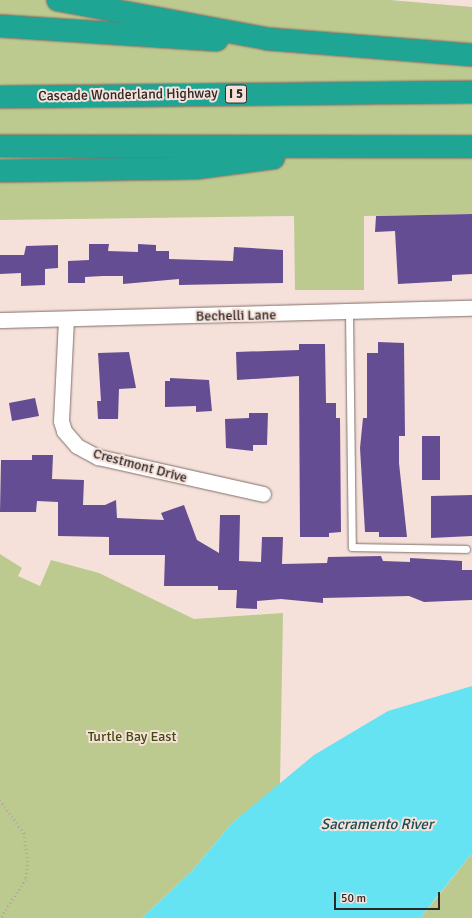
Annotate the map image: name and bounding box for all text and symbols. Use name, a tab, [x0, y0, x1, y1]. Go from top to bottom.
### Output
road number: I 5	[225, 83, 247, 105]
street label: Cascade Wonderland Highway	[38, 85, 218, 105]
street label: Bechelli Lane	[196, 307, 276, 325]
street label: Crestmont Drive	[91, 445, 189, 487]
park label: Turtle Bay East	[88, 729, 176, 745]
water label: Sacramento River	[321, 816, 433, 834]
scale bar	[336, 884, 442, 910]
text: 50 m	[341, 891, 366, 906]

